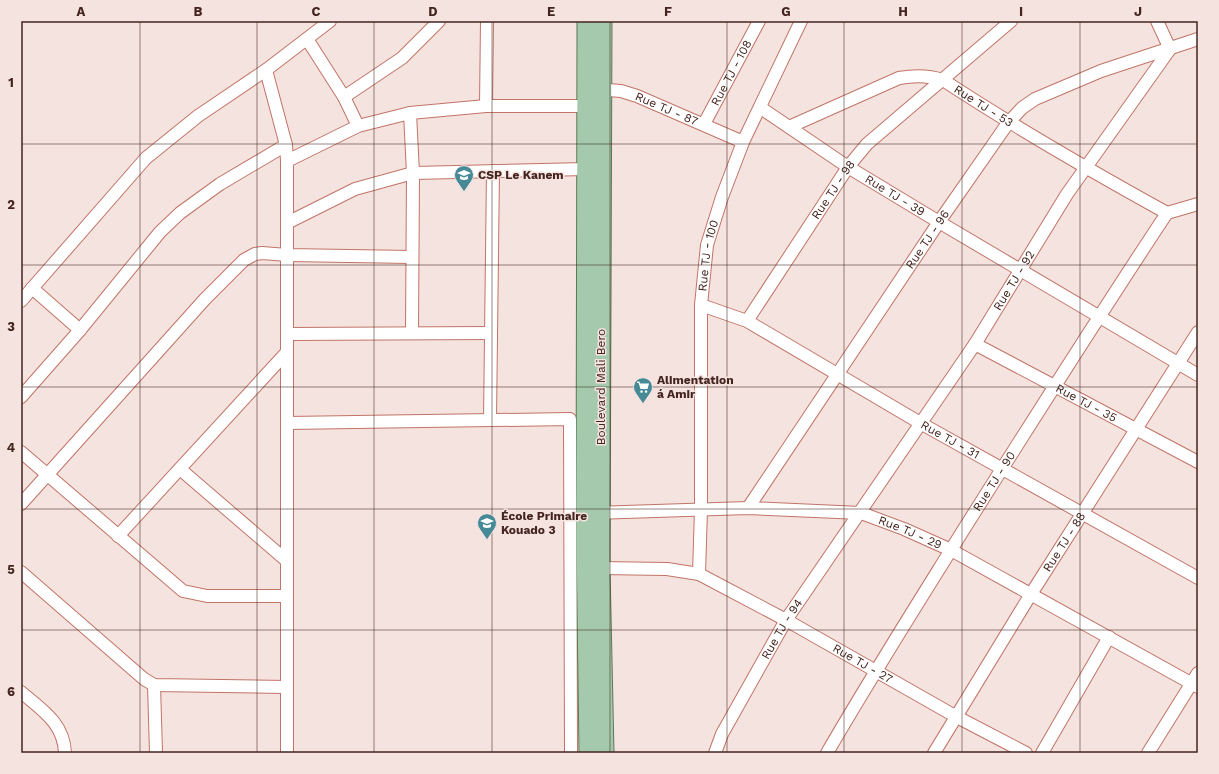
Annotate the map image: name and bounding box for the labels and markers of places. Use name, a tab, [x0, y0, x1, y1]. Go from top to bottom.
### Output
school or university icon: CSP Le Kanem	[453, 164, 475, 192]
place label: CSP Le Kanem	[478, 168, 564, 182]
place label: Alimentation á Amir	[657, 373, 734, 401]
supermarket icon: Alimentation á Amir	[632, 376, 654, 404]
place label: École Primaire Kouado 3	[501, 509, 587, 537]
school or university icon: École Primaire Kouado 3	[476, 512, 498, 540]

